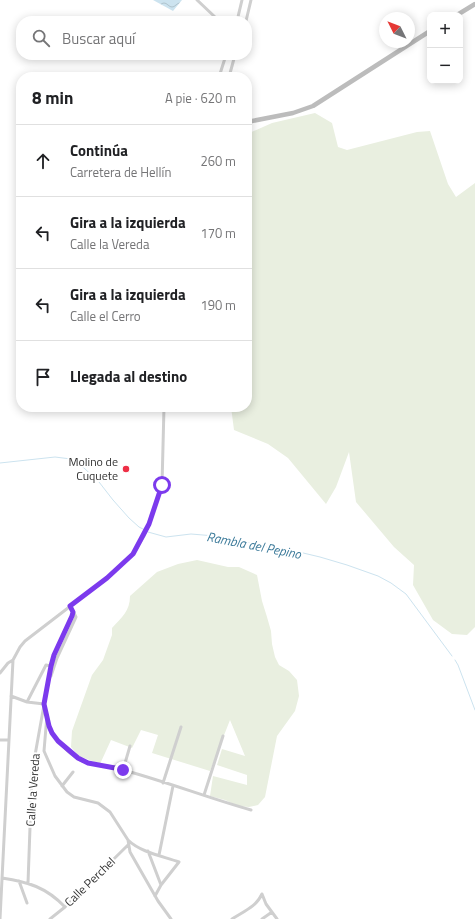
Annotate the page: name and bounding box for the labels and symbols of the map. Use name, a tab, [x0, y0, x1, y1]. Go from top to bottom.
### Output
north arrow	[379, 12, 415, 48]
place label: Molino de Cuquete	[68, 452, 118, 485]
marker: Molino de Cuquete	[121, 464, 131, 474]
route start	[153, 476, 171, 494]
water label: Rambla del Pepino	[205, 526, 304, 564]
street label: Calle la Vereda	[20, 753, 45, 827]
route end	[114, 761, 132, 779]
street label: Calle Perchel	[60, 852, 119, 911]

